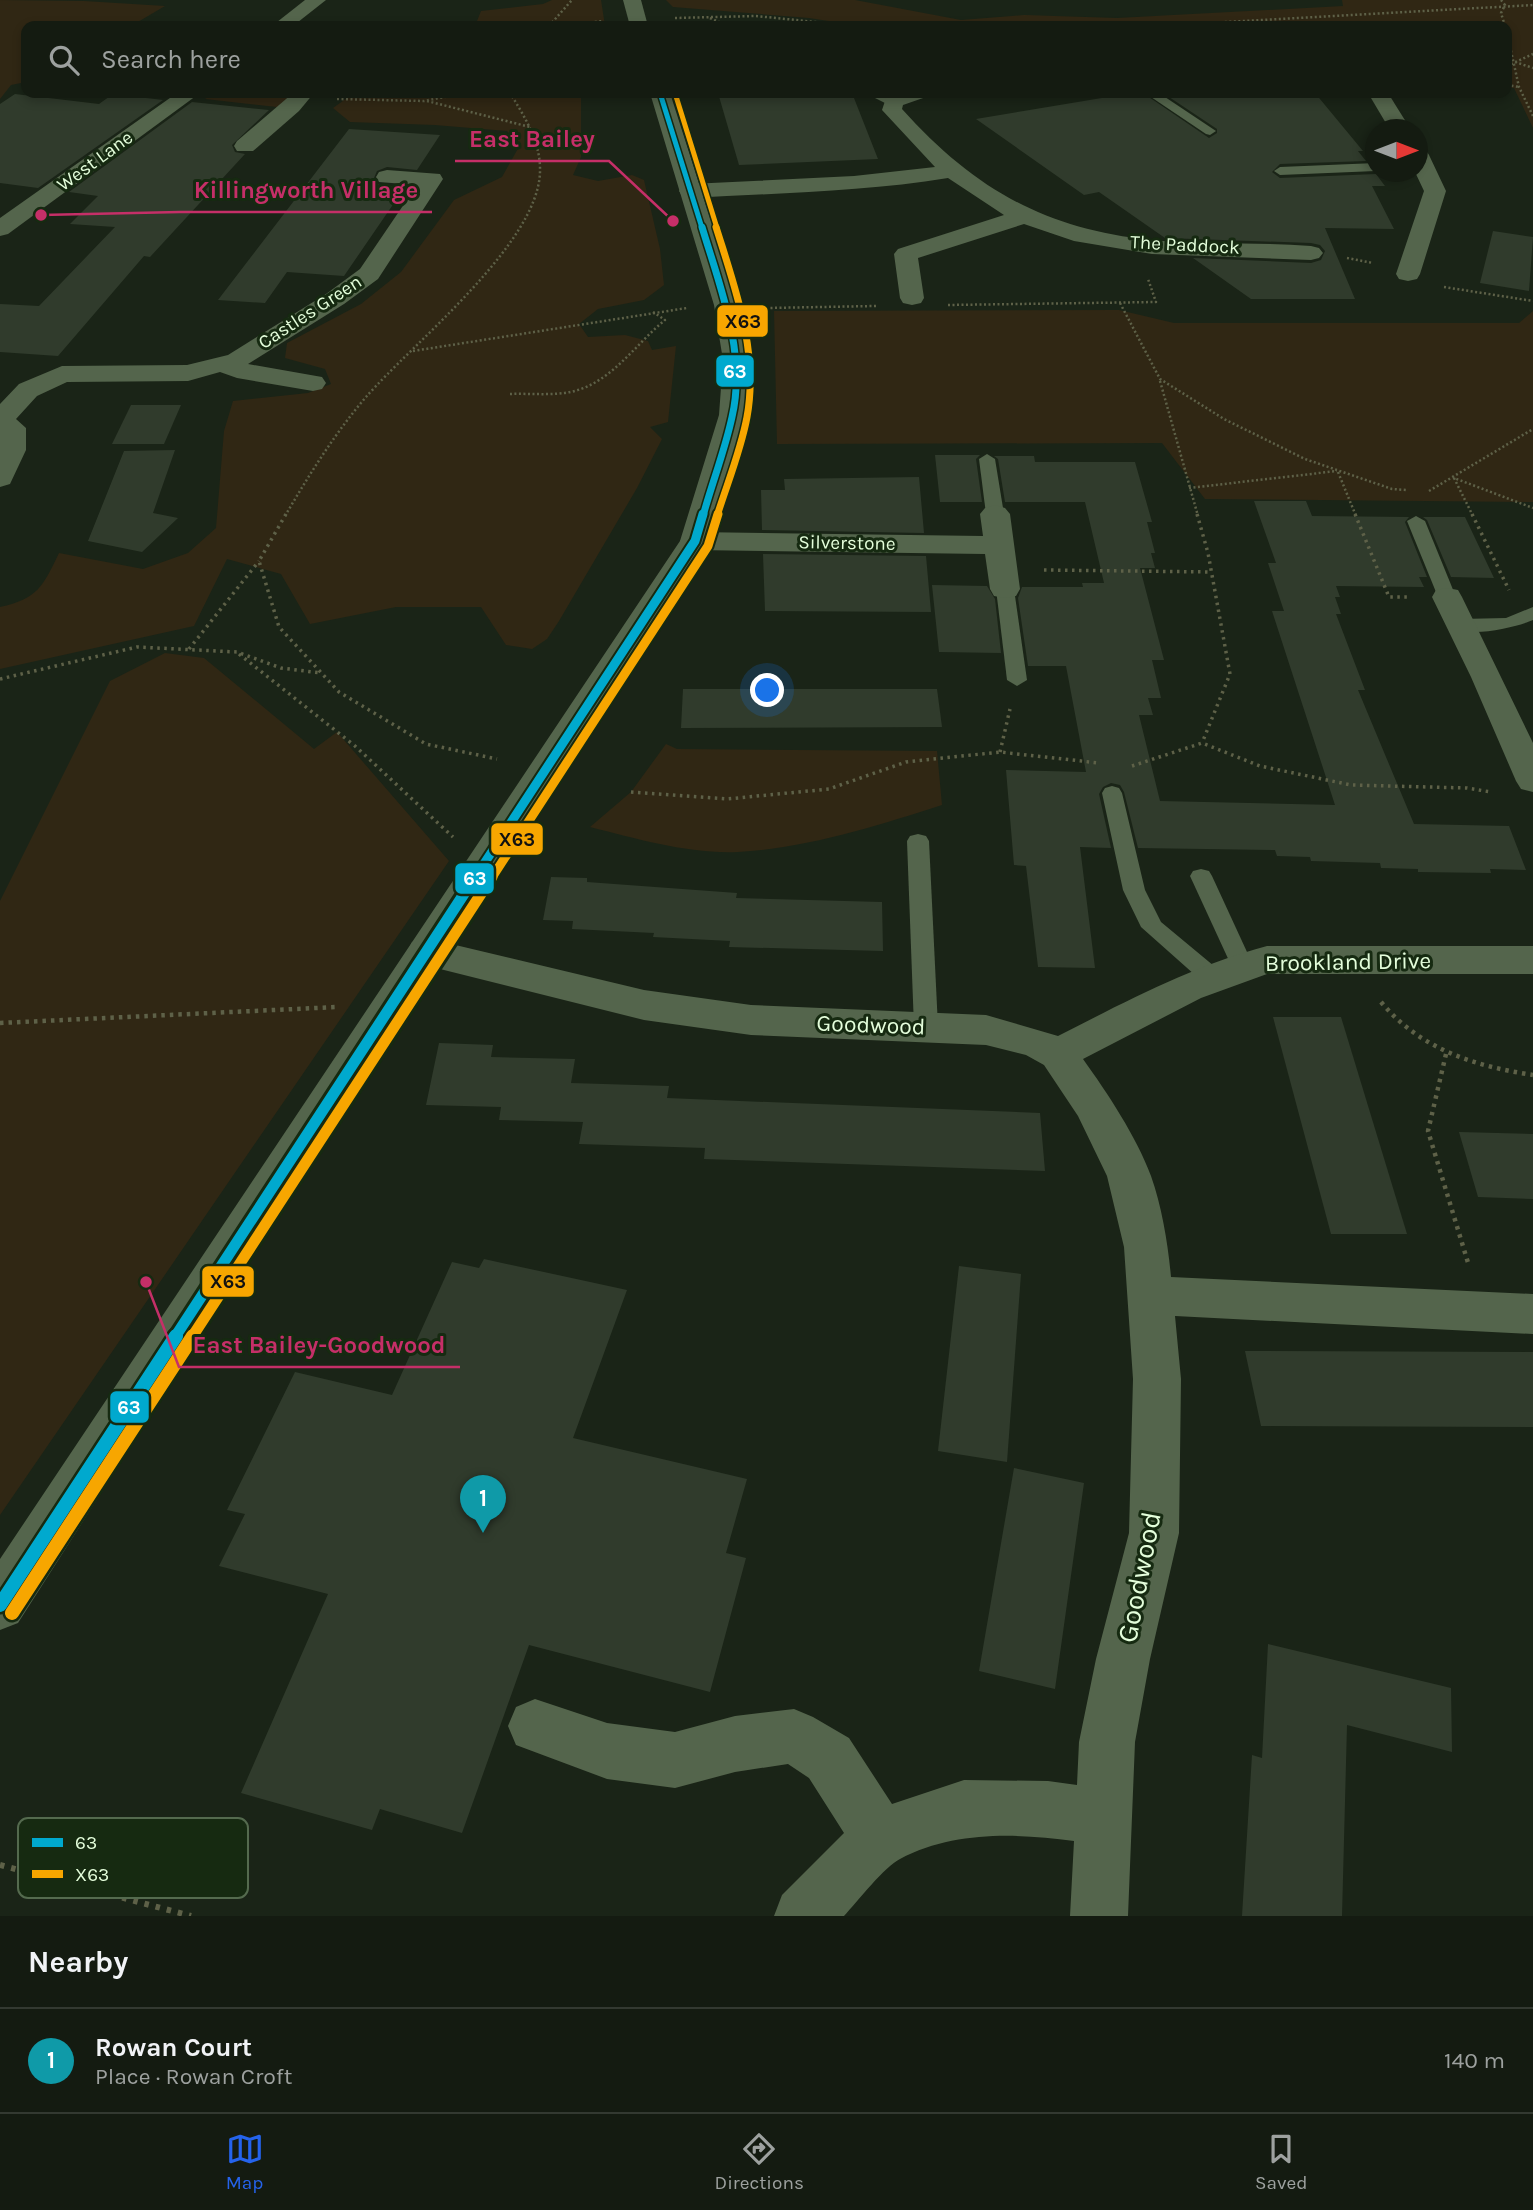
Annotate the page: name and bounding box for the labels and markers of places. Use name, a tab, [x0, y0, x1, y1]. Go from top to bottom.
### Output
callout: East Bailey	[455, 116, 609, 161]
callout: Killingworth Village	[180, 167, 432, 212]
callout: East Bailey-Goodwood	[179, 1322, 460, 1367]
pin: 1	[460, 1475, 506, 1533]

